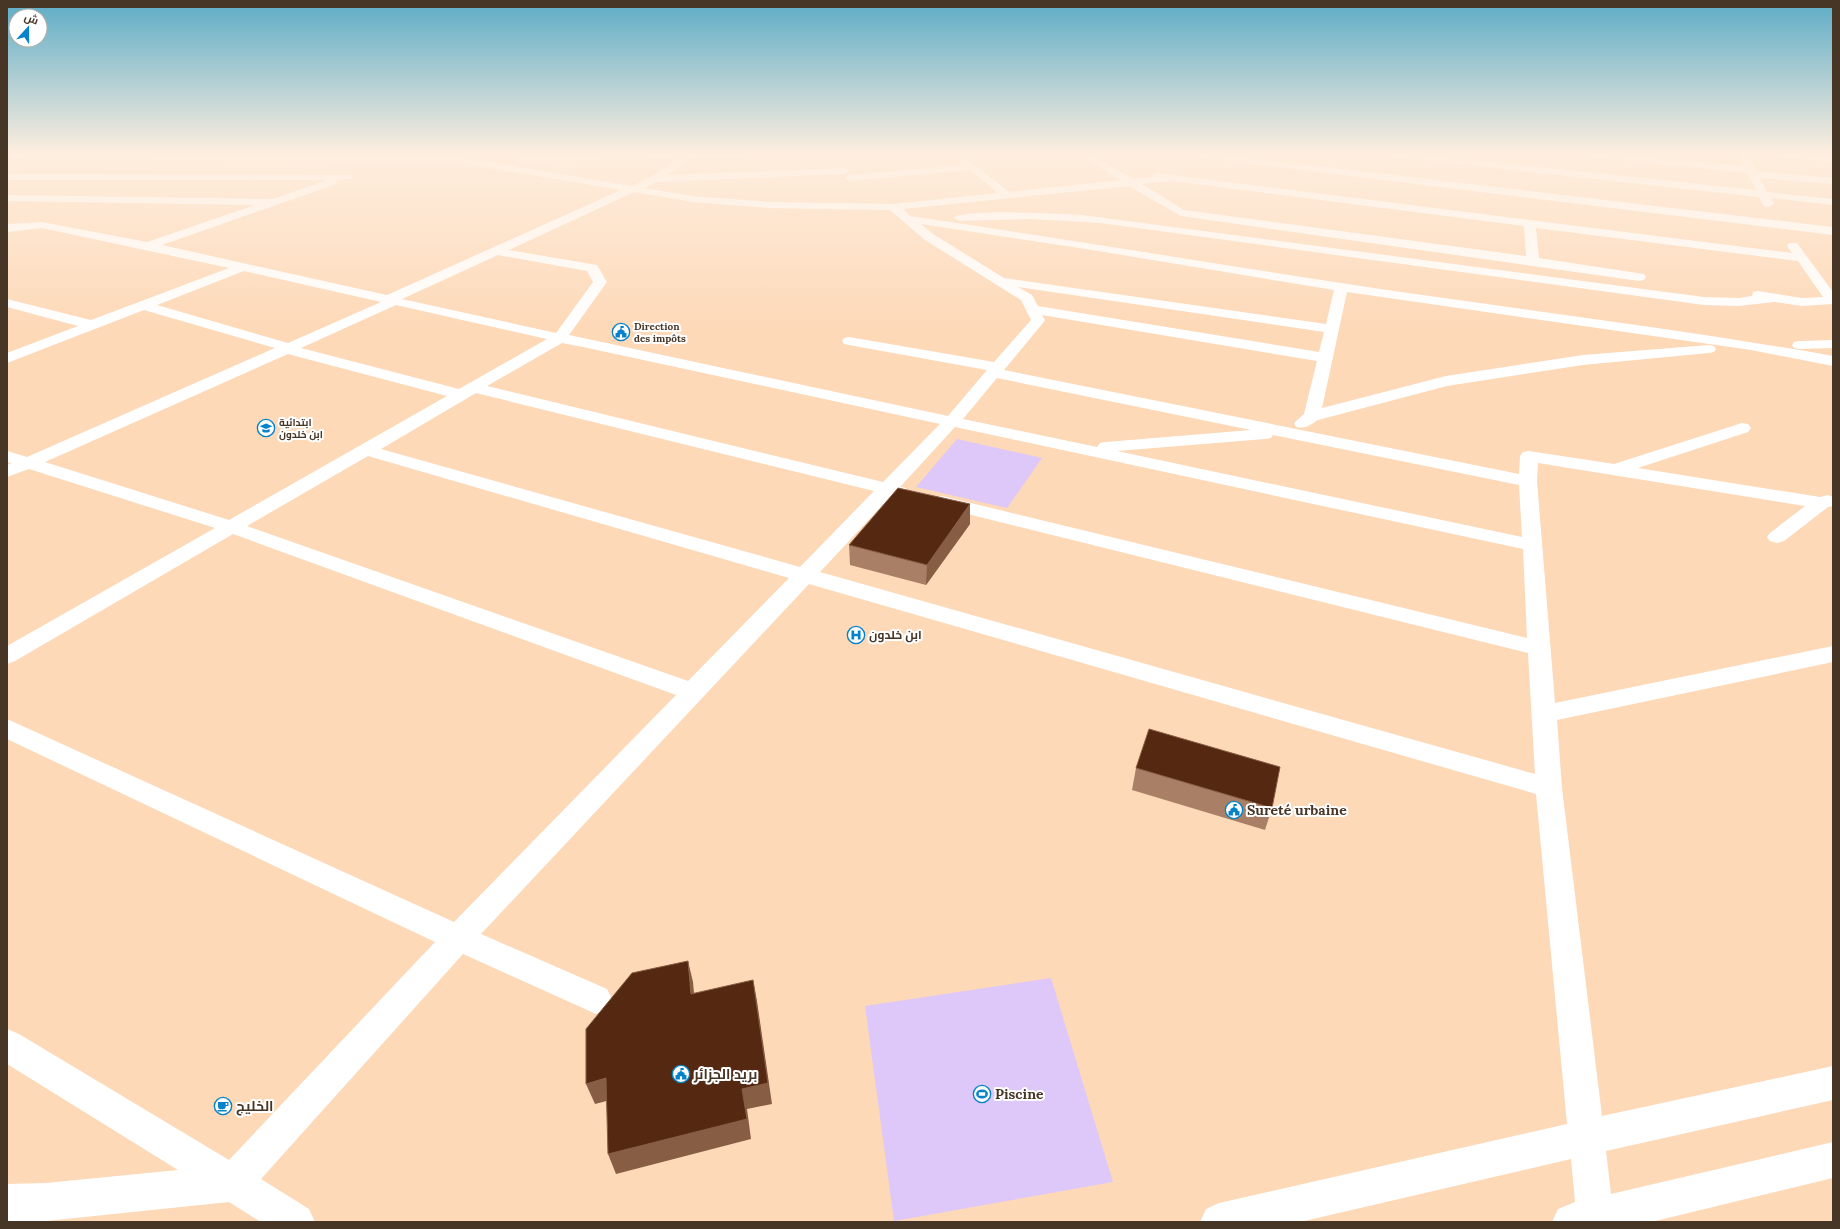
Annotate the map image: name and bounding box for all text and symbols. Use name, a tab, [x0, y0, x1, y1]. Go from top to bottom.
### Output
north arrow	[8, 8, 48, 48]
text: ش	[22, 10, 41, 28]
place label: Direction des impôts	[634, 320, 686, 345]
public building icon: Direction des impôts	[611, 322, 631, 342]
place label: ابتدائية ابن خلدون	[279, 416, 323, 441]
school or university icon: ابتدائية ابن خلدون	[256, 418, 276, 438]
hospital icon: ابن خلدون	[846, 625, 866, 645]
place label: ابن خلدون	[869, 627, 922, 643]
public building icon: Sureté urbaine	[1224, 800, 1244, 820]
place label: Sureté urbaine	[1247, 801, 1347, 819]
public building icon: بريد الجزائر	[671, 1064, 691, 1084]
place label: بريد الجزائر	[693, 1065, 757, 1083]
sports icon: Piscine	[972, 1084, 992, 1104]
place label: Piscine	[995, 1085, 1044, 1103]
cafe icon: الخليج	[213, 1096, 233, 1116]
place label: الخليج	[236, 1097, 274, 1116]

